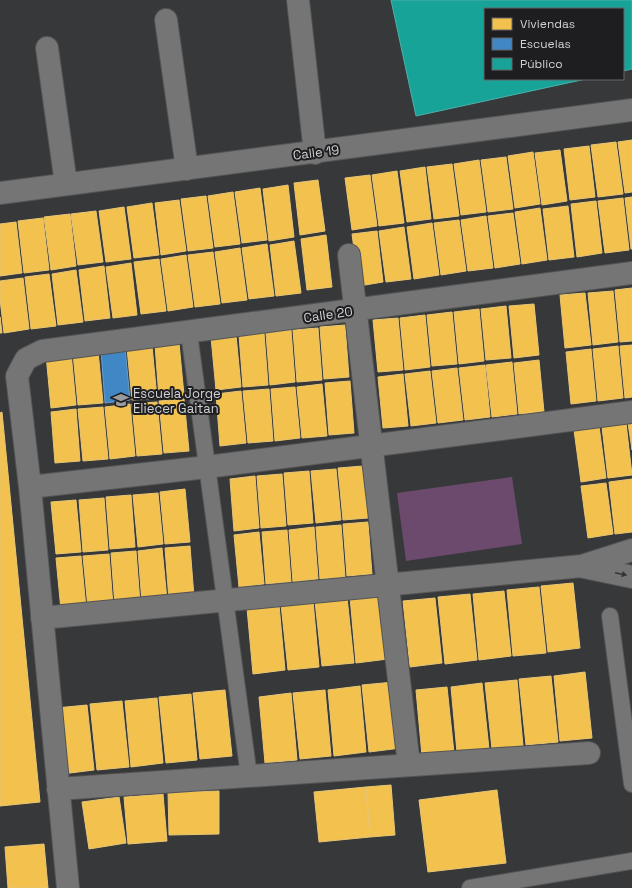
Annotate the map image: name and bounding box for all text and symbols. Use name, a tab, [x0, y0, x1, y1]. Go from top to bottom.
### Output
legend	[484, 8, 624, 80]
text: Viviendas	[520, 16, 575, 32]
text: Escuelas	[520, 36, 571, 52]
text: Público	[520, 56, 563, 72]
street label: Calle 19	[292, 141, 340, 164]
street label: Calle 20	[302, 303, 354, 326]
place label: Escuela Jorge Eliecer Gaitan	[133, 385, 221, 417]
school or university icon: Escuela Jorge Eliecer Gaitan	[112, 391, 130, 409]
one-way arrow	[615, 572, 627, 578]

